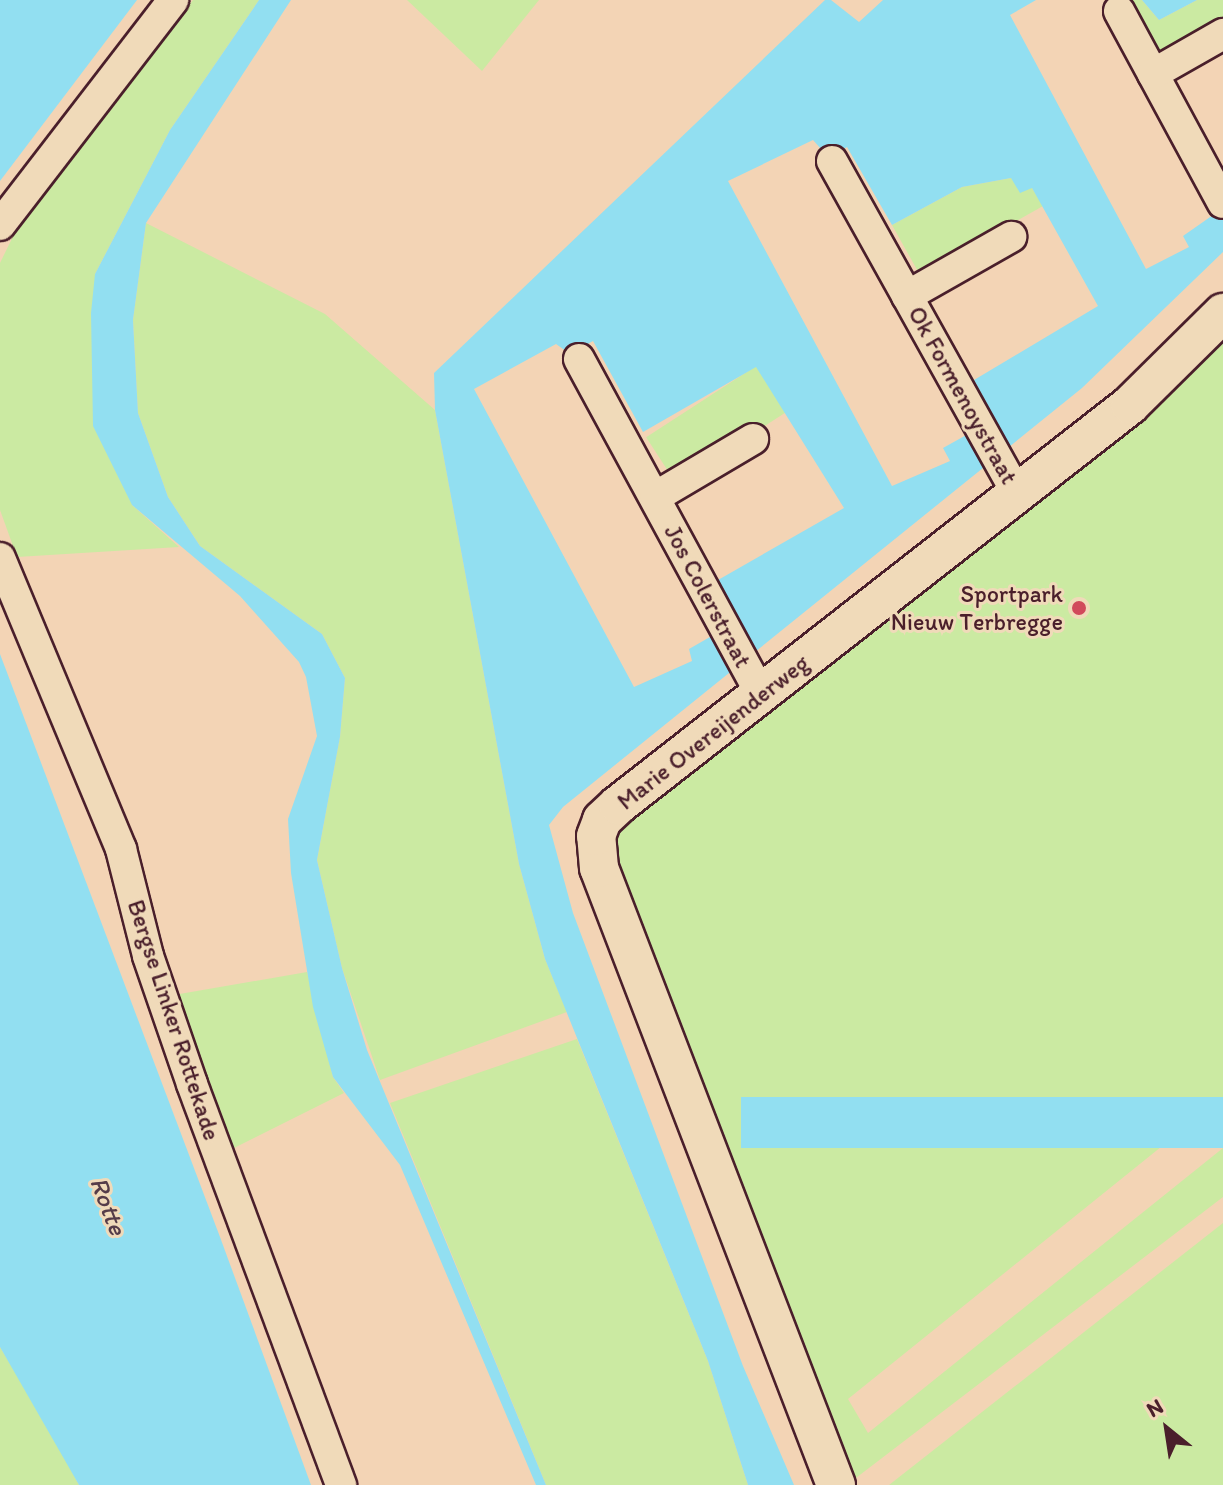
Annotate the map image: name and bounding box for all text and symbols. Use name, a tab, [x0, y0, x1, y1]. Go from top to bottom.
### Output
street label: Ok Formenoystraat	[902, 301, 1024, 489]
street label: Jos Colerstraat	[658, 520, 758, 672]
place label: Sportpark Nieuw Terbregge	[893, 580, 1063, 636]
marker: Sportpark Nieuw Terbregge	[1070, 599, 1088, 617]
street label: Marie Overeijenderweg	[611, 648, 815, 816]
street label: Bergse Linker Rottekade	[122, 896, 226, 1144]
water label: Rotte	[83, 1173, 133, 1239]
north arrow	[1127, 1389, 1207, 1469]
text: N	[1142, 1392, 1168, 1423]

